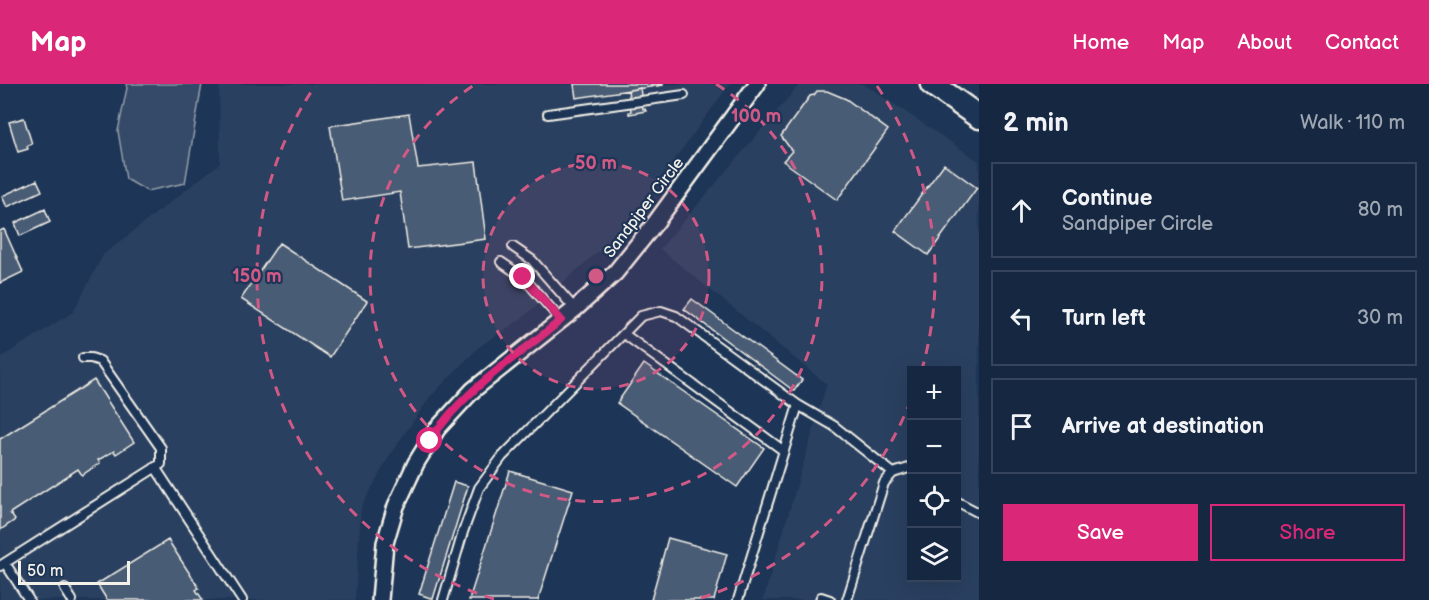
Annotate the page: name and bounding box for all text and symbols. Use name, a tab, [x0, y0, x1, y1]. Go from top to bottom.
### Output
text: Map	[30, 26, 86, 59]
text: Home	[1072, 30, 1129, 55]
text: Map	[1162, 30, 1204, 55]
text: About	[1237, 30, 1292, 55]
text: Contact	[1325, 30, 1399, 55]
text: 100 m	[731, 106, 781, 127]
text: 2 min	[1003, 108, 1069, 139]
text: Walk · 110 m	[1300, 111, 1405, 135]
text: 50 m	[575, 153, 617, 174]
street label: Sandpiper Circle	[600, 154, 688, 262]
text: Continue	[1062, 185, 1152, 212]
icon: ahead	[1005, 194, 1038, 227]
text: 80 m	[1358, 198, 1403, 222]
text: Sandpiper Circle	[1062, 212, 1213, 236]
route end	[509, 263, 535, 289]
text: 150 m	[232, 266, 282, 287]
centre of rings	[586, 266, 606, 286]
icon: left	[1005, 302, 1038, 335]
text: Turn left	[1062, 305, 1146, 332]
text: 30 m	[1357, 306, 1403, 330]
map controls	[907, 366, 961, 582]
button: +	[907, 366, 961, 420]
icon: arrive	[1005, 410, 1038, 443]
text: Arrive at destination	[1062, 413, 1264, 440]
button: −	[907, 420, 961, 474]
route start	[416, 427, 442, 453]
button: locate	[907, 474, 961, 528]
button: Save	[1003, 504, 1198, 561]
button: Share	[1210, 504, 1405, 561]
button: layers	[907, 528, 961, 582]
scale bar	[18, 558, 130, 586]
text: 50 m	[27, 562, 63, 581]

